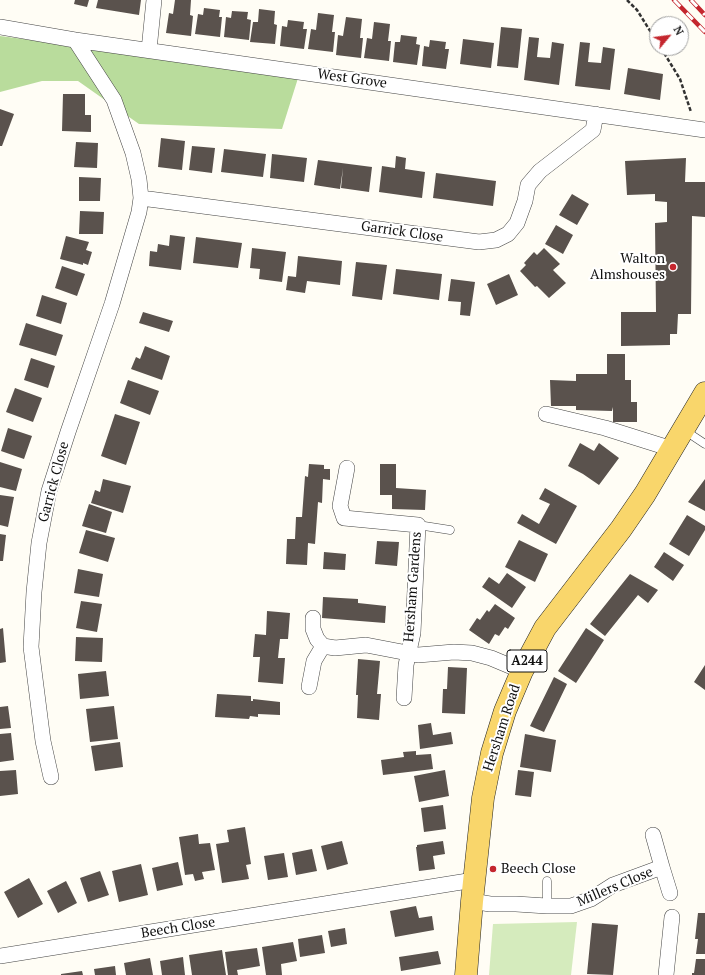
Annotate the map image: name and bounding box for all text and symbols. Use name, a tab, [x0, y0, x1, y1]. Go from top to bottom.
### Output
north arrow	[649, 16, 689, 56]
text: N	[670, 24, 687, 38]
street label: West Grove	[316, 66, 388, 92]
street label: Garrick Close	[360, 218, 444, 246]
place label: Walton Almshouses	[590, 251, 665, 284]
marker: Walton Almshouses	[668, 262, 678, 272]
street label: Garrick Close	[35, 440, 73, 524]
street label: Hersham Gardens	[401, 531, 425, 643]
road number: A244	[507, 650, 547, 672]
street label: Hersham Road	[480, 682, 524, 774]
place label: Beech Close	[501, 861, 576, 877]
street label: Millers Close	[575, 863, 655, 911]
marker: Beech Close	[488, 864, 498, 874]
street label: Beech Close	[140, 914, 216, 942]

